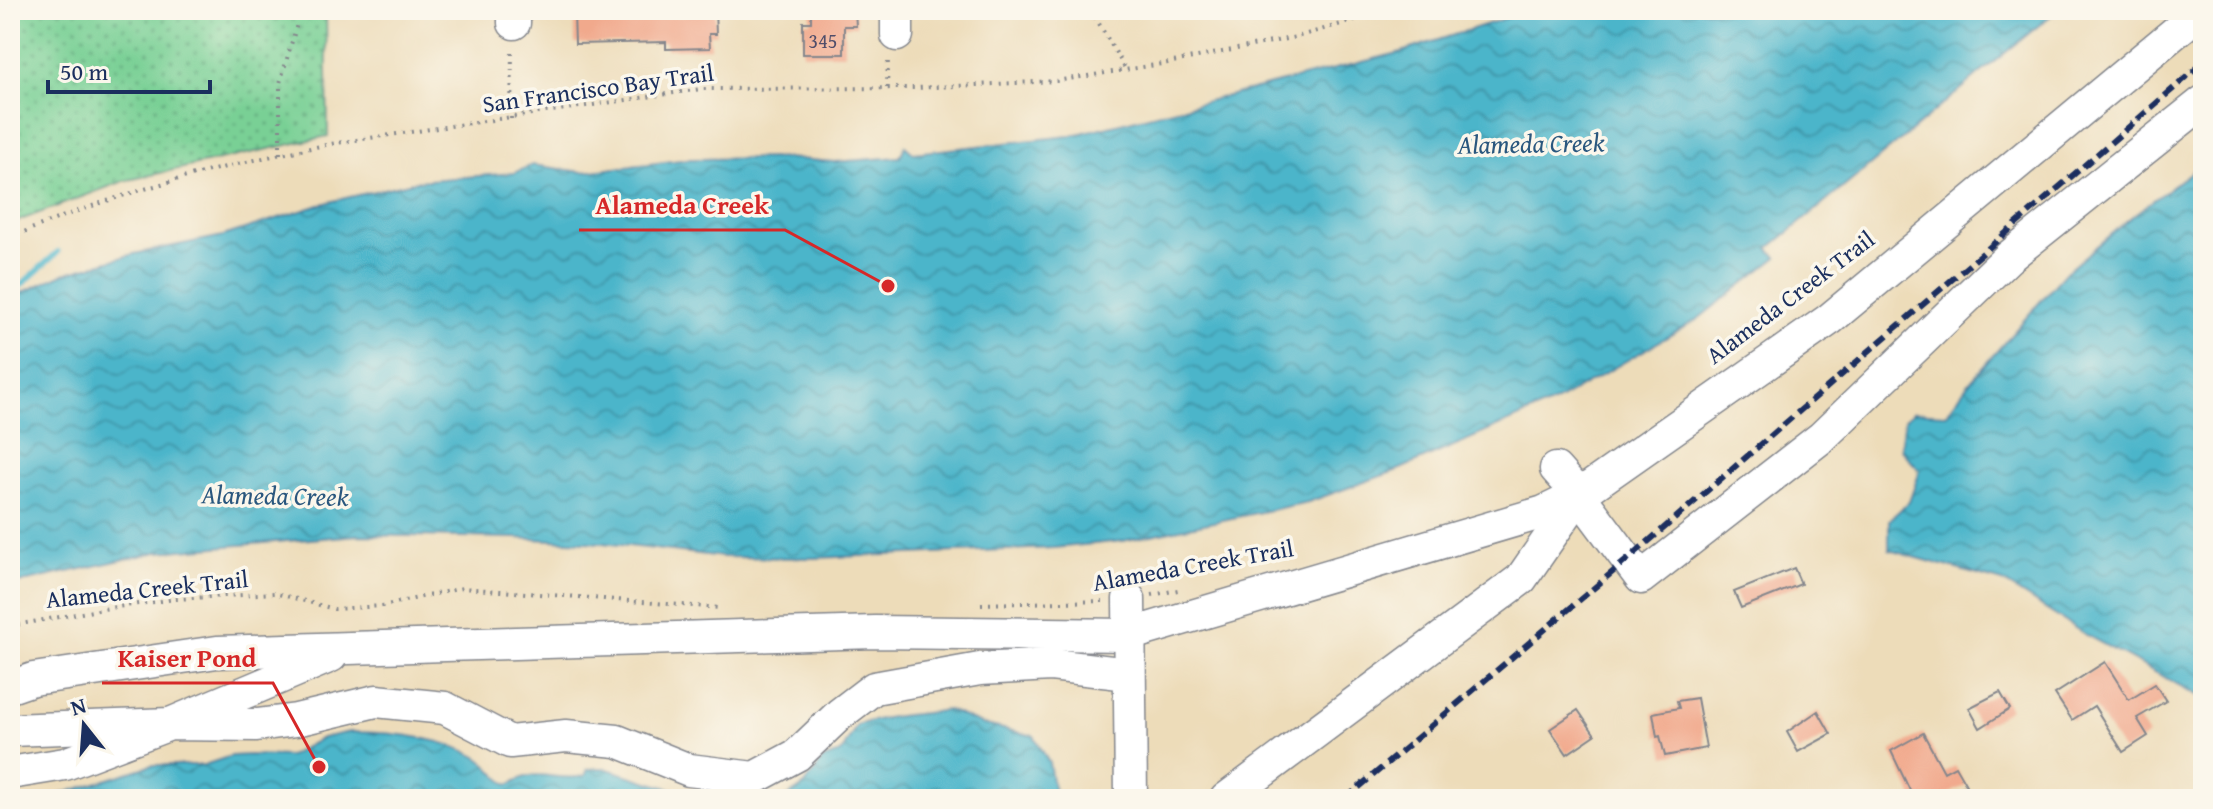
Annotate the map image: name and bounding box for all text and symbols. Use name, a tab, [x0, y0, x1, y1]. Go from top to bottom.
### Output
house number: 345	[809, 26, 837, 55]
scale bar	[48, 44, 210, 94]
text: 50 m	[60, 54, 108, 89]
street label: San Francisco Bay Trail	[480, 54, 716, 122]
water label: Alameda Creek	[1456, 122, 1605, 164]
callout: Alameda Creek	[579, 180, 785, 230]
text: Alameda Creek	[595, 185, 769, 224]
street label: Alameda Creek Trail	[1698, 222, 1882, 372]
water label: Alameda Creek	[200, 474, 349, 516]
street label: Alameda Creek Trail	[1090, 530, 1296, 600]
street label: Alameda Creek Trail	[44, 561, 250, 617]
callout: Kaiser Pond	[102, 633, 273, 683]
text: Kaiser Pond	[118, 638, 256, 677]
north arrow	[44, 685, 124, 765]
text: N	[66, 688, 90, 723]

